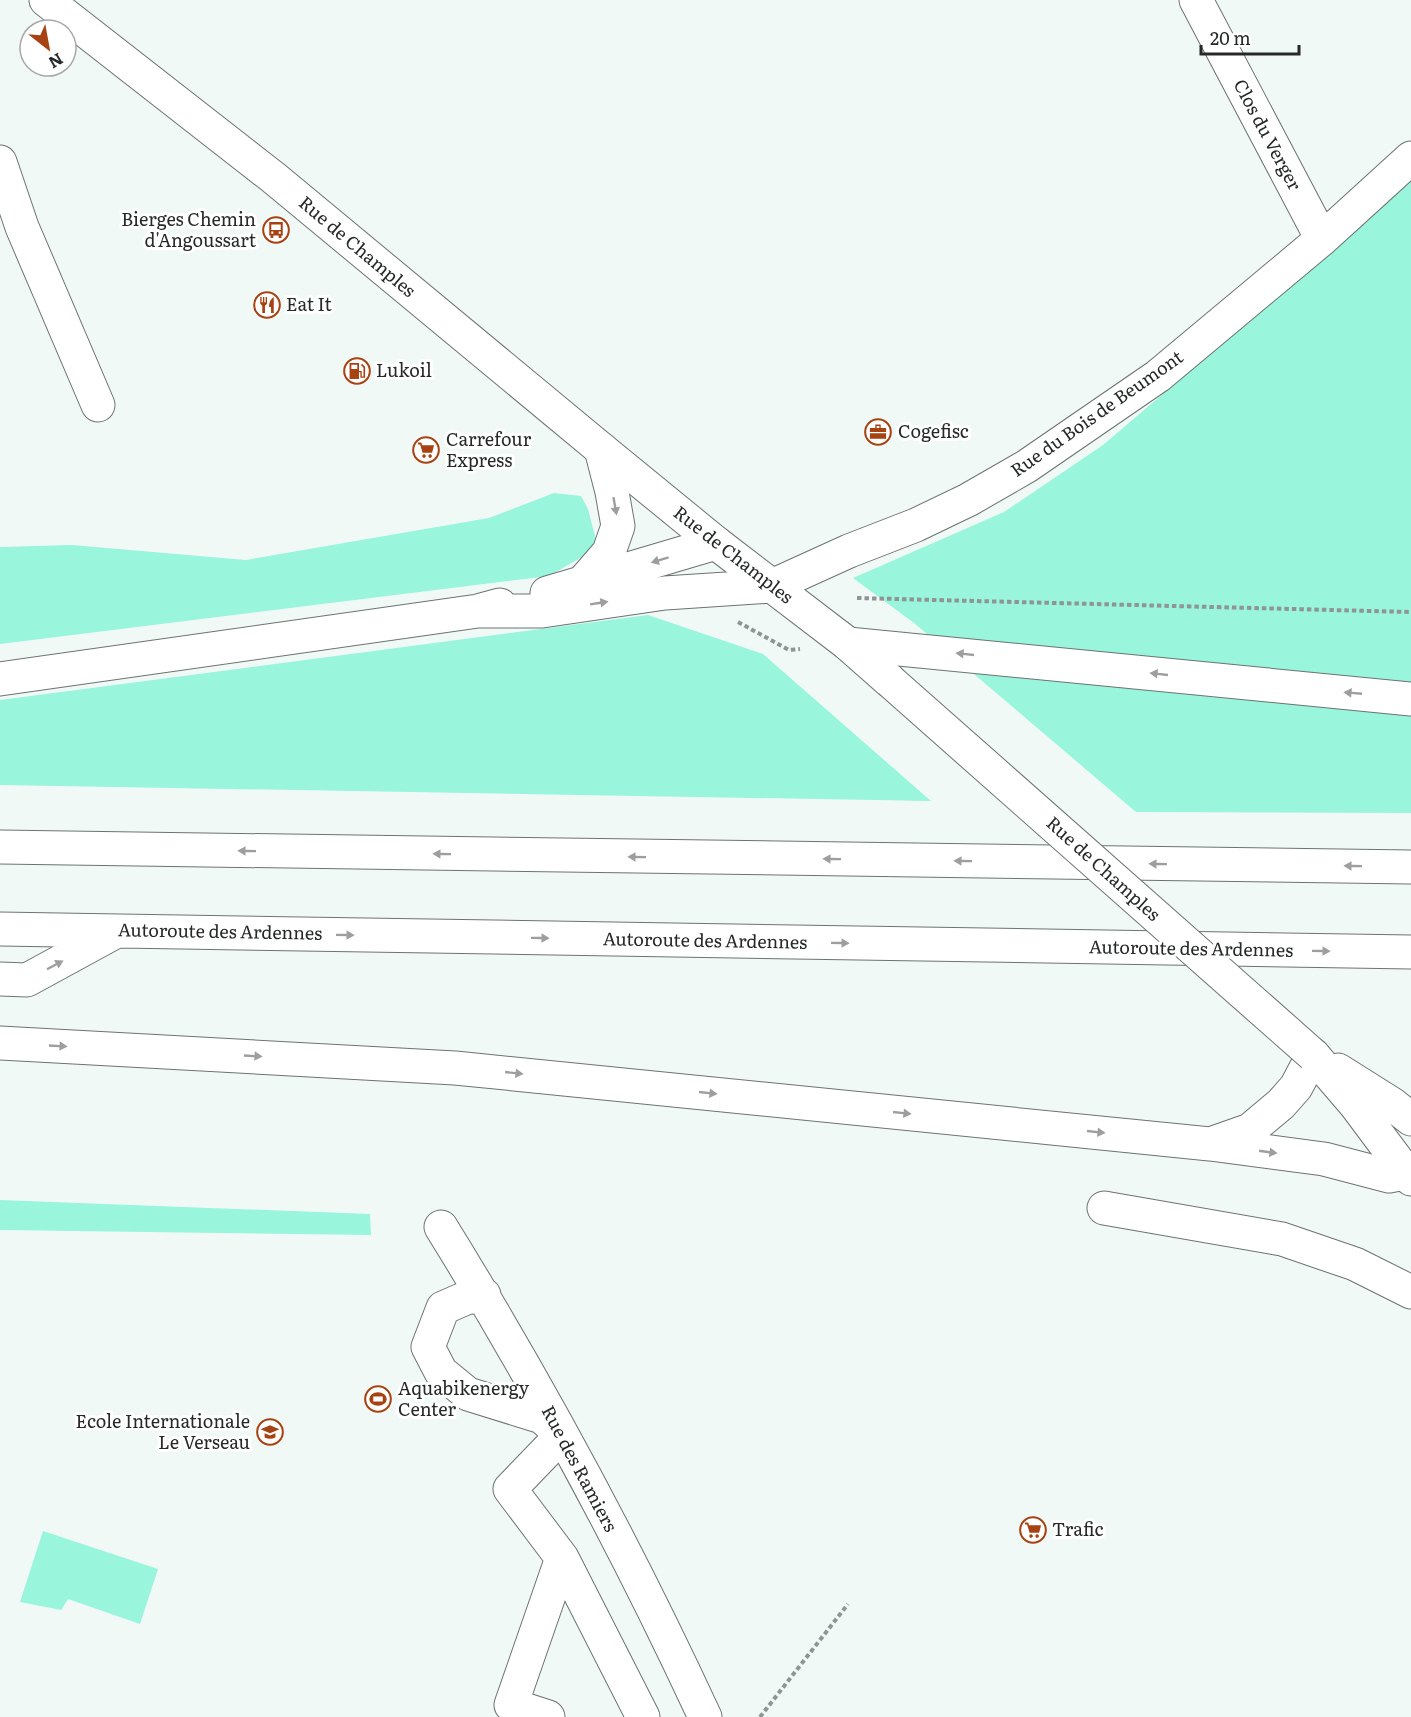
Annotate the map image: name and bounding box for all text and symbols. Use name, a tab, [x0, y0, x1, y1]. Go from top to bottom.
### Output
north arrow	[18, 18, 78, 78]
scale bar	[1201, 18, 1298, 56]
text: 20 m	[1210, 24, 1251, 51]
text: N	[44, 48, 68, 75]
street label: Clos du Verger	[1228, 74, 1309, 195]
street label: Rue de Champles	[294, 189, 422, 303]
place label: Bierges Chemin d'Angoussart	[121, 205, 257, 253]
bus stop icon: Bierges Chemin d'Angoussart	[261, 215, 291, 245]
restaurant icon: Eat It	[252, 290, 282, 320]
place label: Eat It	[286, 290, 333, 317]
street label: Rue du Bois de Beumont	[1004, 342, 1189, 483]
fuel station icon: Lukoil	[342, 356, 372, 386]
place label: Lukoil	[376, 356, 432, 383]
office icon: Cogefisc	[863, 417, 893, 447]
place label: Cogefisc	[898, 417, 969, 444]
place label: Carrefour Express	[446, 425, 532, 473]
supermarket icon: Carrefour Express	[411, 435, 441, 465]
one-way arrow	[611, 497, 620, 516]
street label: Rue de Champles	[668, 498, 800, 609]
one-way arrow	[651, 556, 669, 565]
one-way arrow	[589, 598, 608, 607]
one-way arrow	[955, 649, 974, 659]
one-way arrow	[1149, 669, 1168, 679]
one-way arrow	[1343, 688, 1362, 698]
street label: Rue de Champles	[1041, 809, 1167, 927]
one-way arrow	[238, 846, 257, 856]
one-way arrow	[433, 849, 452, 859]
one-way arrow	[628, 852, 647, 861]
one-way arrow	[823, 855, 842, 864]
one-way arrow	[953, 856, 972, 866]
one-way arrow	[1148, 859, 1167, 869]
one-way arrow	[1343, 862, 1362, 871]
street label: Autoroute des Ardennes	[118, 915, 322, 946]
street label: Autoroute des Ardennes	[603, 924, 807, 955]
one-way arrow	[336, 930, 355, 939]
street label: Autoroute des Ardennes	[1089, 932, 1293, 963]
one-way arrow	[531, 933, 550, 943]
one-way arrow	[831, 938, 850, 948]
one-way arrow	[1312, 946, 1331, 956]
one-way arrow	[47, 960, 64, 970]
one-way arrow	[49, 1041, 68, 1051]
one-way arrow	[244, 1051, 263, 1060]
one-way arrow	[504, 1069, 523, 1078]
one-way arrow	[698, 1088, 717, 1098]
one-way arrow	[892, 1108, 911, 1118]
one-way arrow	[1086, 1127, 1105, 1137]
one-way arrow	[1258, 1147, 1277, 1156]
place label: Aquabikenergy Center	[398, 1374, 530, 1422]
sports icon: Aquabikenergy Center	[363, 1384, 393, 1414]
street label: Rue des Ramiers	[536, 1400, 625, 1536]
place label: Ecole Internationale Le Verseau	[75, 1407, 250, 1455]
school or university icon: Ecole Internationale Le Verseau	[255, 1417, 285, 1447]
supermarket icon: Trafic	[1018, 1515, 1048, 1545]
place label: Trafic	[1052, 1515, 1104, 1542]

